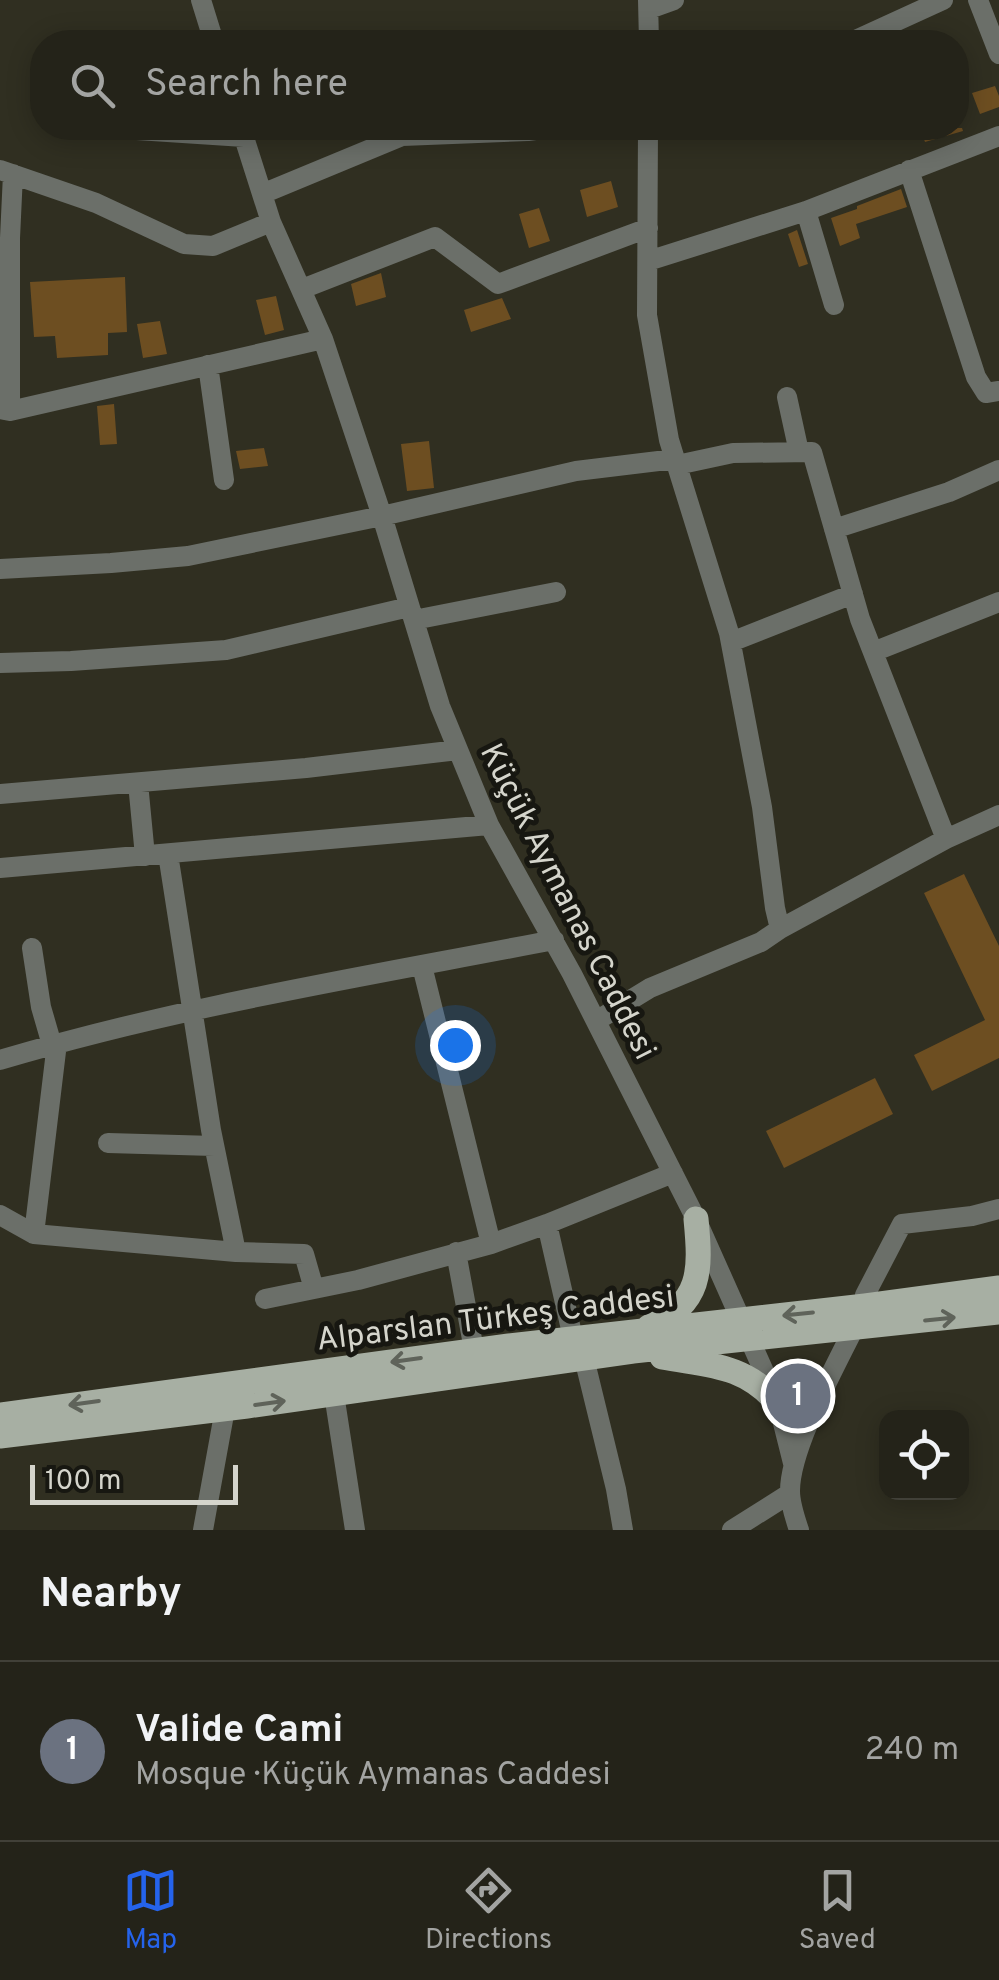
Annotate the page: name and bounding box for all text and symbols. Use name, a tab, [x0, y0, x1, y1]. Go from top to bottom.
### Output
search box	[30, 30, 969, 140]
icon: search	[65, 58, 120, 113]
text: Search here	[145, 61, 348, 110]
street label: Küçük Aymanas Caddesi	[469, 738, 663, 1067]
your location	[430, 1020, 481, 1071]
street label: Alparslan Türkeş Caddesi	[314, 1278, 677, 1362]
one-way arrow	[783, 1305, 815, 1324]
one-way arrow	[923, 1309, 956, 1328]
one-way arrow	[390, 1351, 423, 1369]
pin: 1	[766, 1358, 830, 1434]
one-way arrow	[254, 1393, 286, 1411]
one-way arrow	[68, 1394, 100, 1412]
map controls	[879, 1410, 969, 1500]
button: locate	[879, 1410, 969, 1500]
scale bar	[30, 1460, 238, 1504]
text: 100 m	[45, 1464, 121, 1500]
text: Nearby	[40, 1569, 182, 1622]
text: Valide Cami	[135, 1707, 343, 1756]
text: 1	[66, 1731, 79, 1771]
text: 240 m	[865, 1731, 959, 1771]
text: Mosque · Küçük Aymanas Caddesi	[135, 1756, 611, 1796]
tab: Map	[123, 1863, 178, 1959]
tab: Directions	[425, 1863, 552, 1959]
tab: Saved	[799, 1863, 876, 1959]

